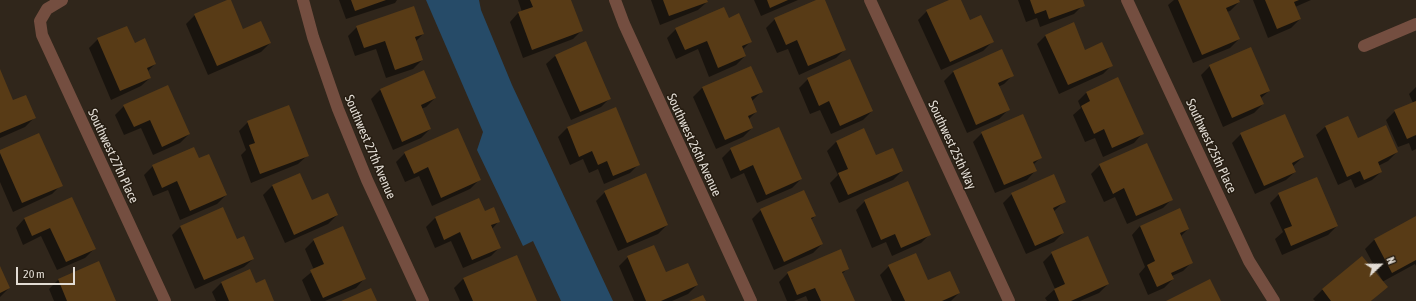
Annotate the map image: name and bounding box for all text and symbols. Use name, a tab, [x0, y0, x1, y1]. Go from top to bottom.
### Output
street label: Southwest 26th Avenue	[663, 91, 725, 199]
street label: Southwest 27th Avenue	[341, 93, 399, 201]
street label: Southwest 25th Place	[1182, 96, 1240, 196]
street label: Southwest 25th Way	[925, 98, 979, 192]
street label: Southwest 27th Place	[84, 106, 142, 206]
north arrow	[1360, 245, 1400, 285]
text: N	[1384, 255, 1398, 266]
scale bar	[18, 259, 77, 285]
text: 20 m	[23, 267, 45, 281]

